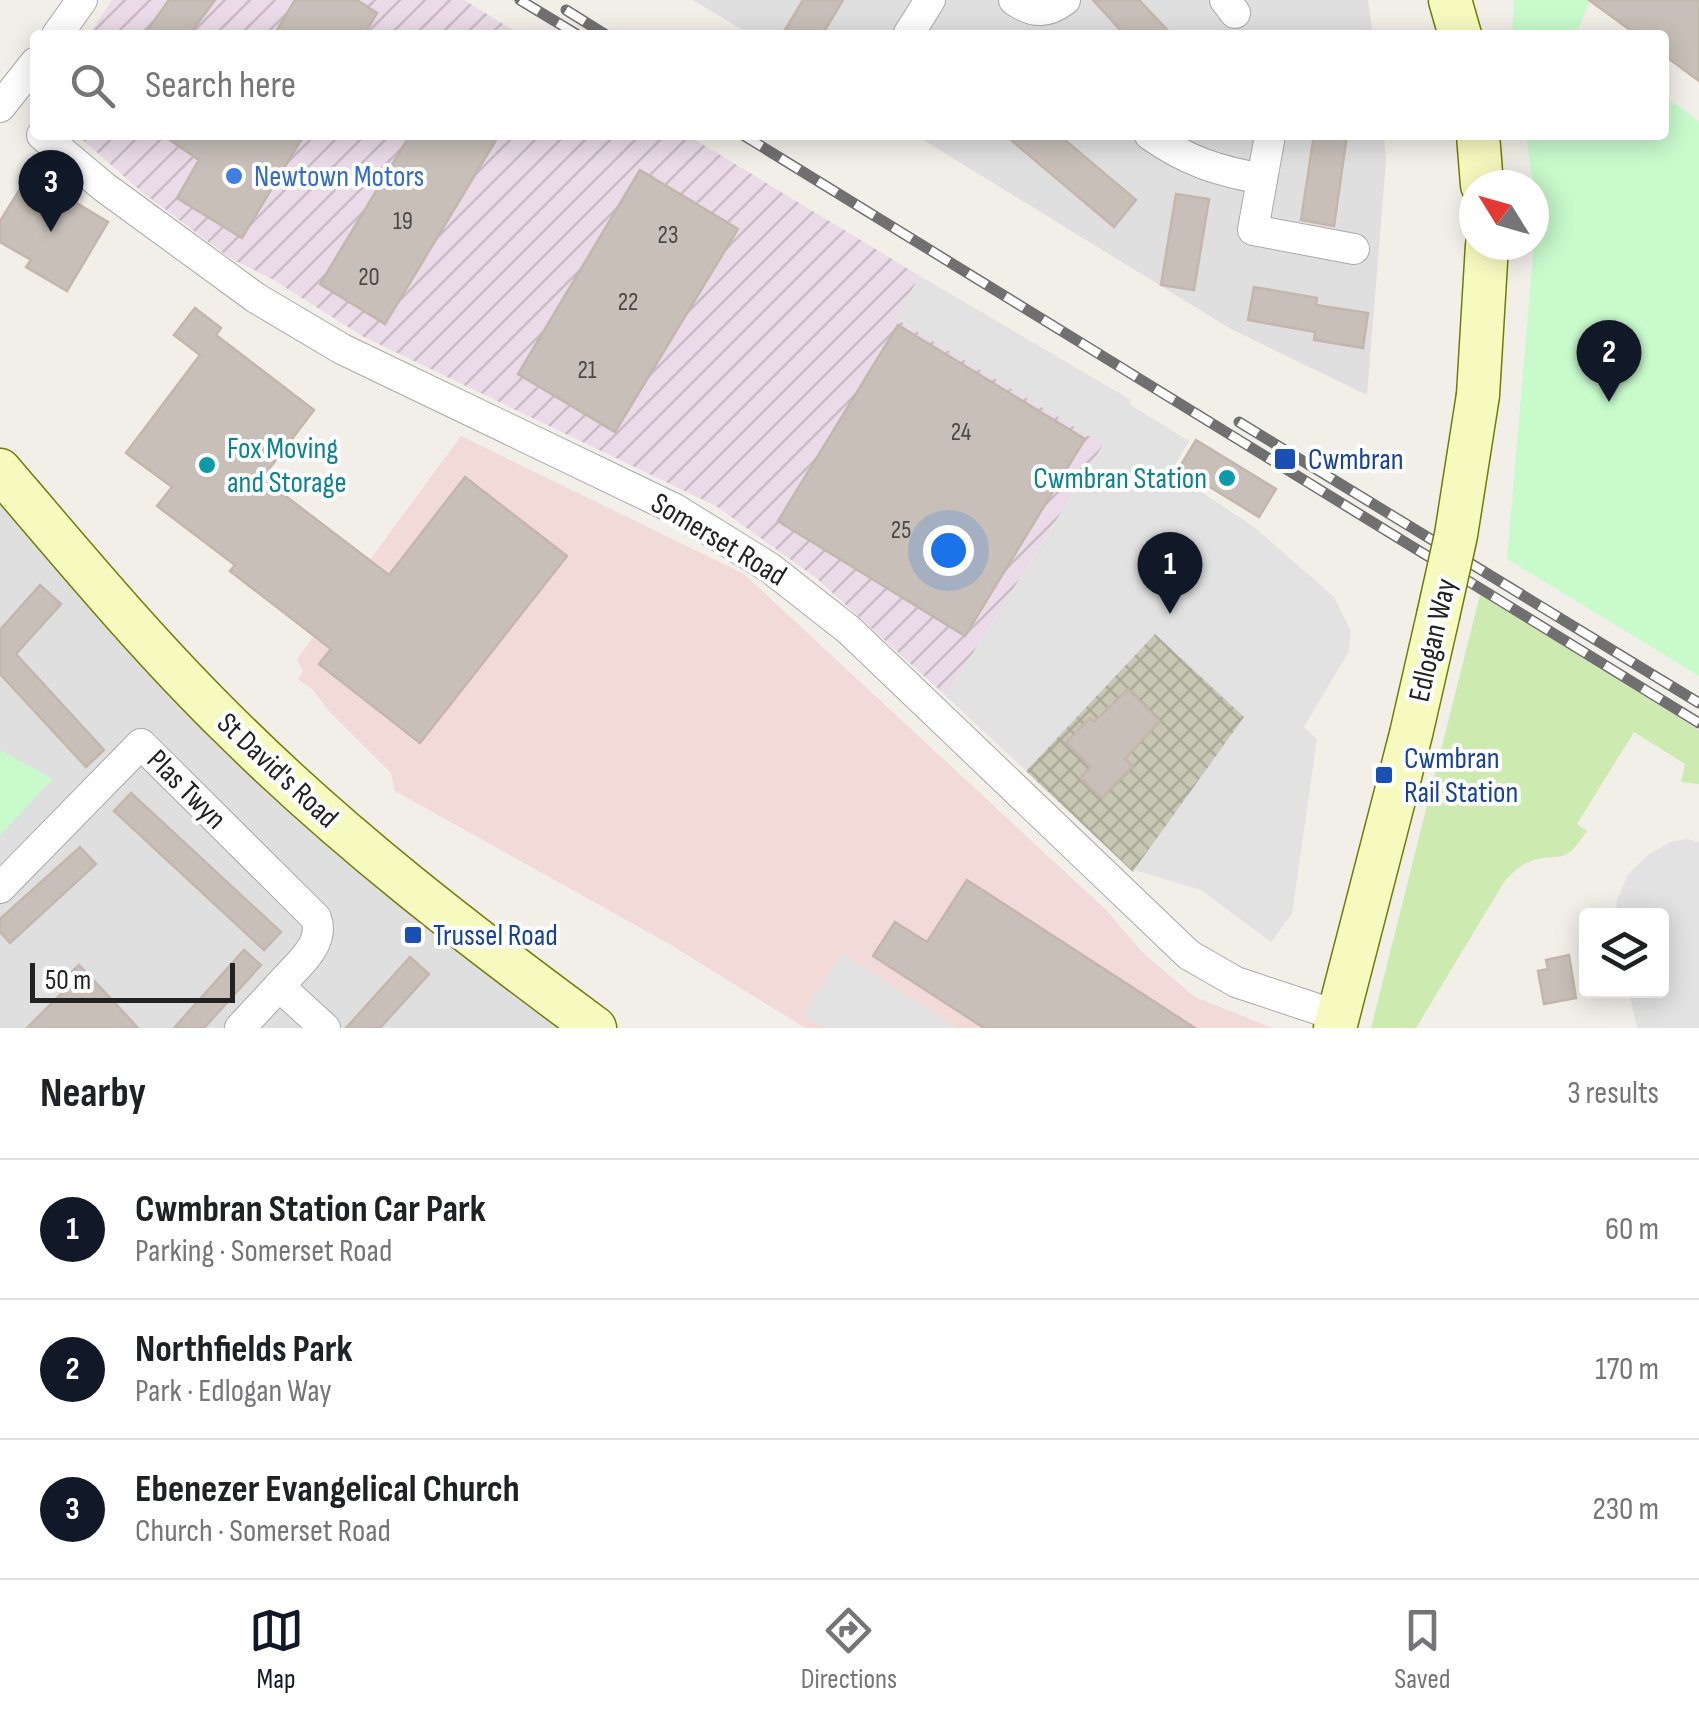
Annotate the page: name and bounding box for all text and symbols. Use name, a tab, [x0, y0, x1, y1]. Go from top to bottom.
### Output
search box	[30, 30, 1669, 140]
icon: search	[65, 58, 120, 113]
text: Search here	[145, 63, 296, 108]
pin: 3	[18, 150, 84, 232]
place label: Newtown Motors	[254, 159, 424, 195]
marker: Newtown Motors	[223, 165, 245, 187]
north arrow	[1459, 170, 1549, 260]
house number: 19	[393, 206, 413, 237]
house number: 23	[658, 220, 678, 251]
house number: 20	[358, 262, 380, 293]
house number: 22	[618, 287, 638, 318]
pin: 2	[1576, 320, 1642, 402]
house number: 21	[577, 355, 597, 386]
house number: 24	[951, 417, 971, 448]
place label: Fox Moving and Storage	[227, 431, 346, 501]
place label: Cwmbran	[1308, 442, 1404, 478]
marker: Cwmbran	[1272, 446, 1298, 472]
marker: Fox Moving and Storage	[196, 454, 218, 476]
place label: Cwmbran Station	[1033, 461, 1207, 497]
marker: Cwmbran Station	[1216, 467, 1238, 489]
street label: Somerset Road	[644, 485, 793, 594]
house number: 25	[891, 515, 911, 546]
your location	[923, 525, 974, 576]
pin: 1	[1138, 532, 1202, 614]
street label: Edlogan Way	[1401, 575, 1465, 705]
street label: St David's Road	[209, 706, 345, 836]
place label: Cwmbran Rail Station	[1404, 741, 1518, 811]
street label: Plas Twyn	[139, 743, 233, 837]
marker: Cwmbran Rail Station	[1373, 764, 1395, 786]
map controls	[1579, 908, 1669, 998]
button: layers	[1579, 908, 1669, 998]
place label: Trussel Road	[433, 918, 558, 954]
marker: Trussel Road	[402, 924, 424, 946]
scale bar	[30, 958, 235, 1003]
text: 50 m	[45, 964, 91, 997]
text: Nearby	[40, 1068, 146, 1119]
text: 3 results	[1567, 1074, 1659, 1113]
text: Cwmbran Station Car Park	[135, 1187, 486, 1232]
text: 1	[66, 1210, 79, 1249]
text: 60 m	[1605, 1210, 1659, 1249]
text: Parking · Somerset Road	[135, 1232, 392, 1271]
text: Northfields Park	[135, 1327, 352, 1372]
text: 2	[65, 1350, 80, 1389]
text: 170 m	[1595, 1350, 1659, 1389]
text: Park · Edlogan Way	[135, 1372, 332, 1411]
text: Ebenezer Evangelical Church	[135, 1467, 520, 1512]
text: 3	[65, 1490, 80, 1529]
text: 230 m	[1592, 1490, 1659, 1529]
text: Church · Somerset Road	[135, 1512, 391, 1551]
tab: Map	[249, 1603, 304, 1696]
tab: Directions	[801, 1603, 897, 1696]
tab: Saved	[1394, 1603, 1450, 1696]

